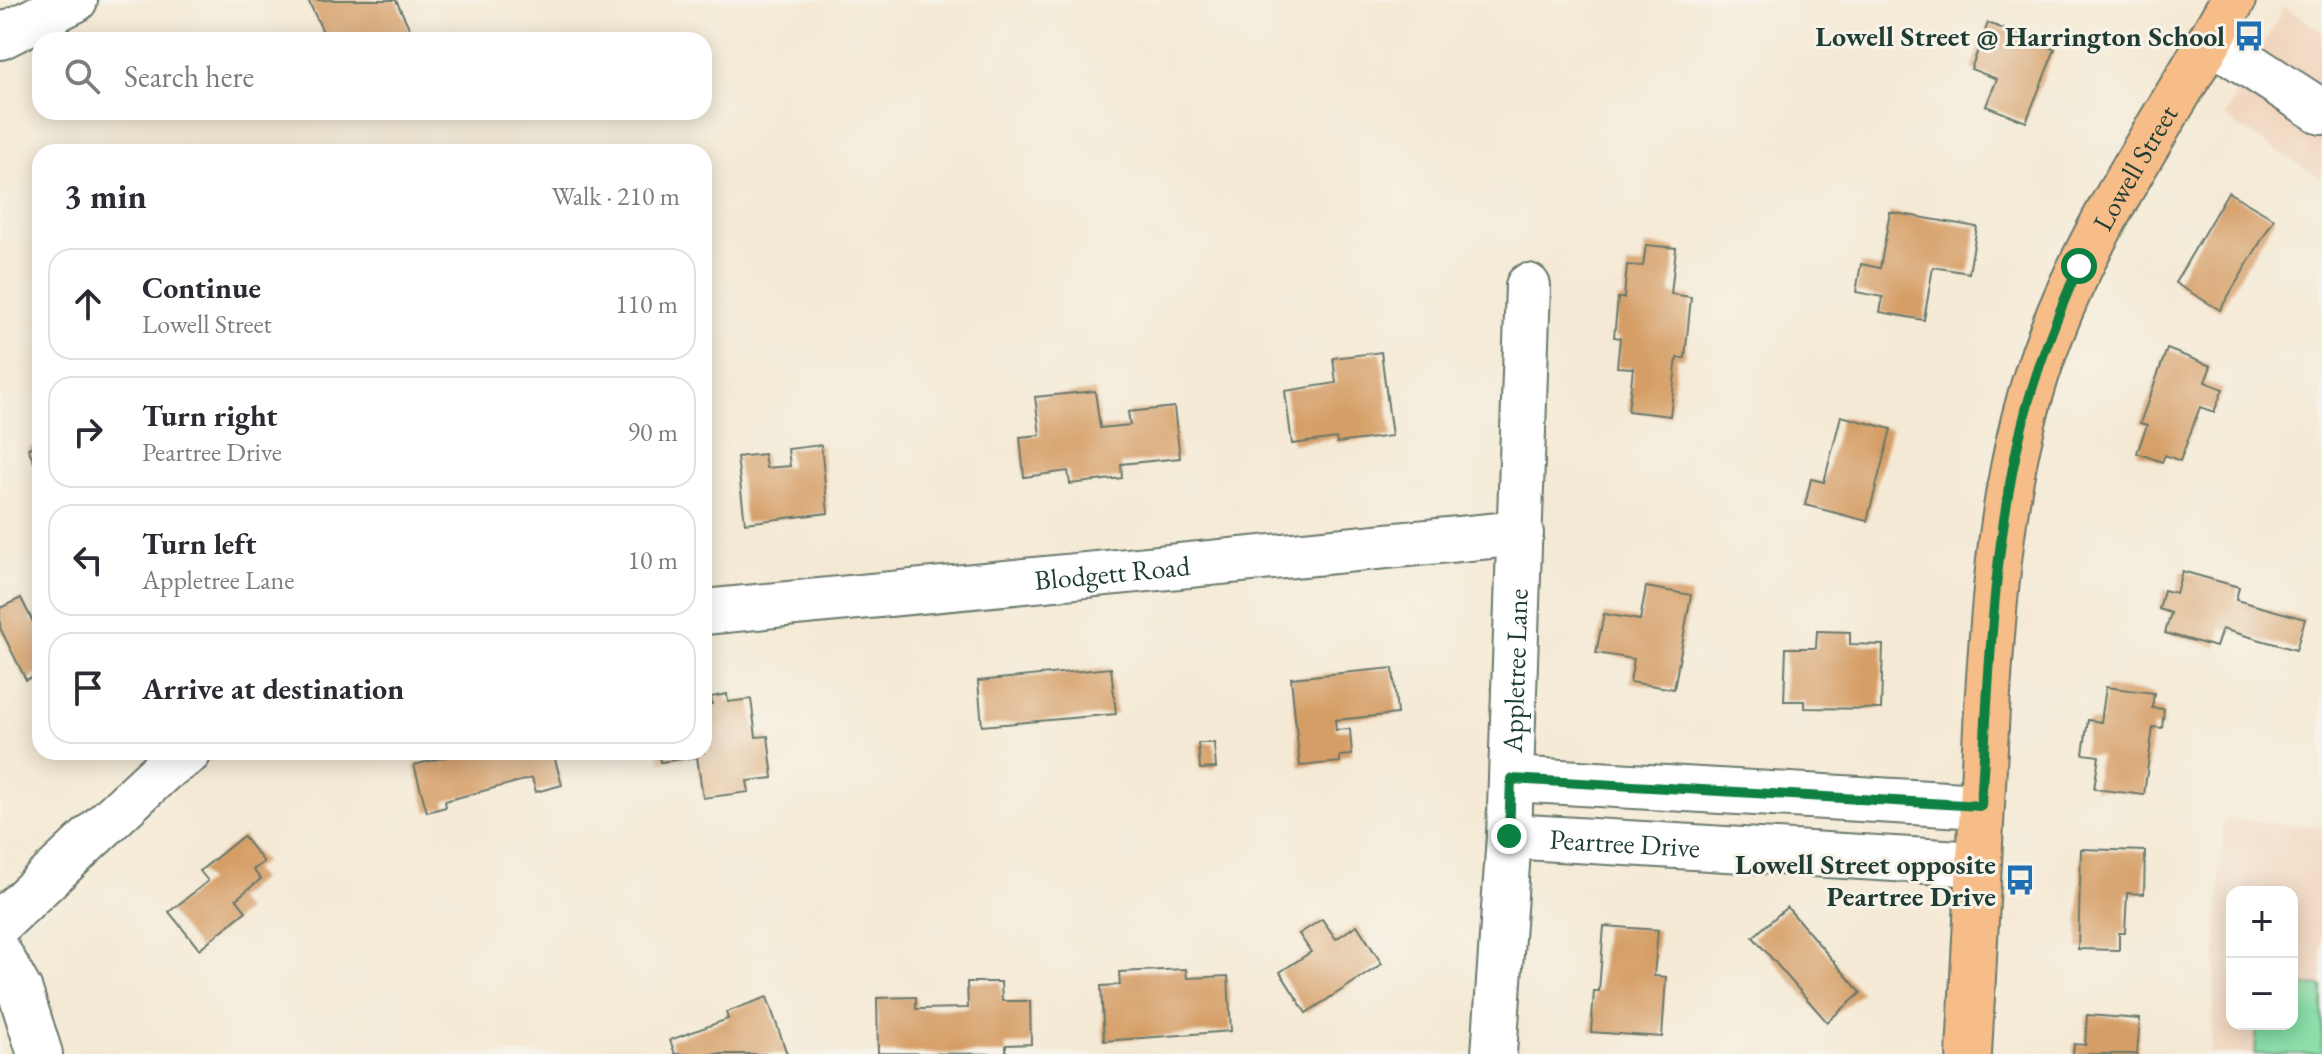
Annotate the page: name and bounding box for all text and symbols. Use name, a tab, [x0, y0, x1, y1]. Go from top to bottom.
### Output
place label: Lowell Street @ Harrington School	[1815, 18, 2225, 54]
bus stop icon: Lowell Street @ Harrington School	[2232, 19, 2266, 53]
search box	[32, 32, 712, 120]
icon: search	[60, 54, 104, 98]
text: Search here	[124, 57, 254, 96]
street label: Lowell Street	[2084, 98, 2185, 237]
text: 3 min	[64, 174, 147, 218]
text: Walk · 210 m	[552, 179, 680, 213]
route start	[2061, 248, 2097, 284]
text: Continue	[142, 268, 261, 307]
icon: ahead	[66, 282, 110, 326]
text: 110 m	[615, 287, 678, 321]
text: Lowell Street	[142, 307, 272, 341]
text: Turn right	[142, 396, 278, 435]
icon: right	[66, 410, 110, 454]
text: 90 m	[628, 415, 678, 449]
text: Peartree Drive	[142, 435, 282, 469]
text: Turn left	[142, 524, 256, 563]
icon: left	[66, 538, 110, 582]
text: 10 m	[628, 543, 678, 577]
street label: Blodgett Road	[1033, 547, 1192, 598]
text: Appletree Lane	[142, 563, 294, 597]
street label: Appletree Lane	[1494, 588, 1536, 754]
icon: arrive	[66, 666, 110, 710]
text: Arrive at destination	[142, 669, 404, 708]
route end	[1491, 818, 1527, 854]
street label: Peartree Drive	[1548, 820, 1701, 865]
place label: Lowell Street opposite Peartree Drive	[1735, 846, 1996, 914]
bus stop icon: Lowell Street opposite Peartree Drive	[2003, 863, 2037, 897]
map controls	[2226, 886, 2298, 1030]
button: +	[2226, 886, 2298, 958]
button: −	[2226, 958, 2298, 1030]

